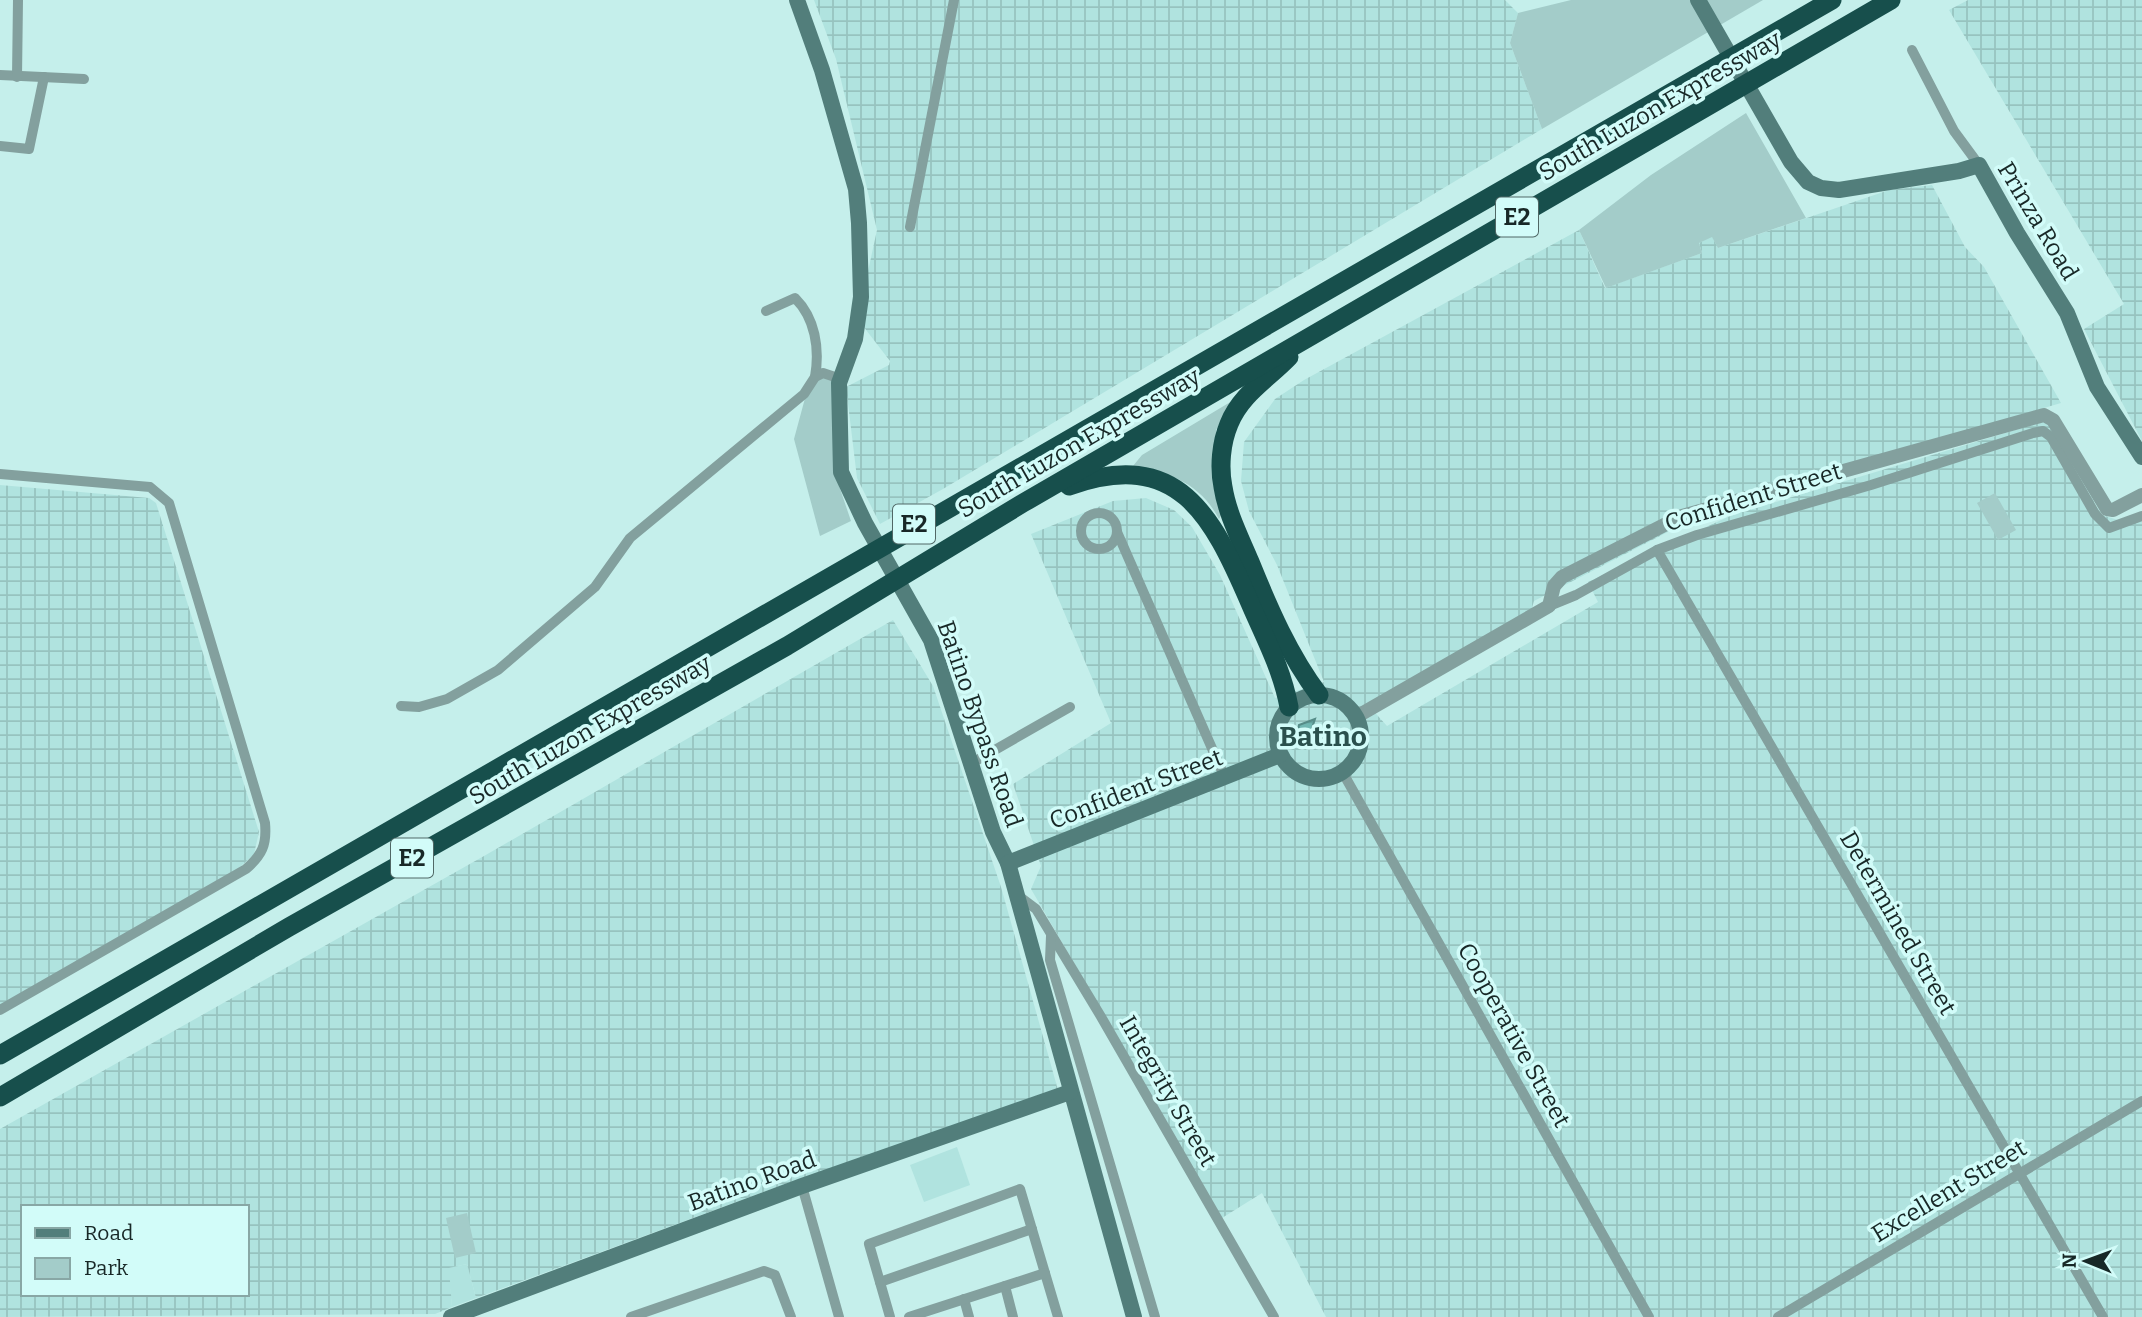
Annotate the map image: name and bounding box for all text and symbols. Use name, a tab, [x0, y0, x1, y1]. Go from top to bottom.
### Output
street label: South Luzon Expressway	[1534, 25, 1786, 187]
street label: Prinza Road	[1992, 157, 2084, 285]
road number: E2	[1496, 198, 1538, 236]
street label: South Luzon Expressway	[953, 362, 1205, 524]
street label: Confident Street	[1661, 457, 1845, 537]
road number: E2	[893, 504, 935, 544]
street label: Batino Bypass Road	[931, 617, 1029, 831]
street label: South Luzon Expressway	[464, 649, 716, 811]
district label: Batino	[1279, 720, 1367, 753]
street label: Confident Street	[1045, 743, 1227, 835]
street label: Determined Street	[1834, 826, 1962, 1020]
road number: E2	[391, 838, 433, 878]
street label: Cooperative Street	[1452, 938, 1576, 1132]
street label: Integrity Street	[1114, 1011, 1223, 1172]
street label: Excellent Street	[1867, 1134, 2032, 1248]
street label: Batino Road	[684, 1145, 820, 1217]
legend	[21, 1205, 248, 1296]
text: Road	[84, 1220, 133, 1246]
north arrow	[2051, 1226, 2121, 1296]
text: N	[2058, 1253, 2081, 1268]
text: Park	[84, 1255, 128, 1281]

